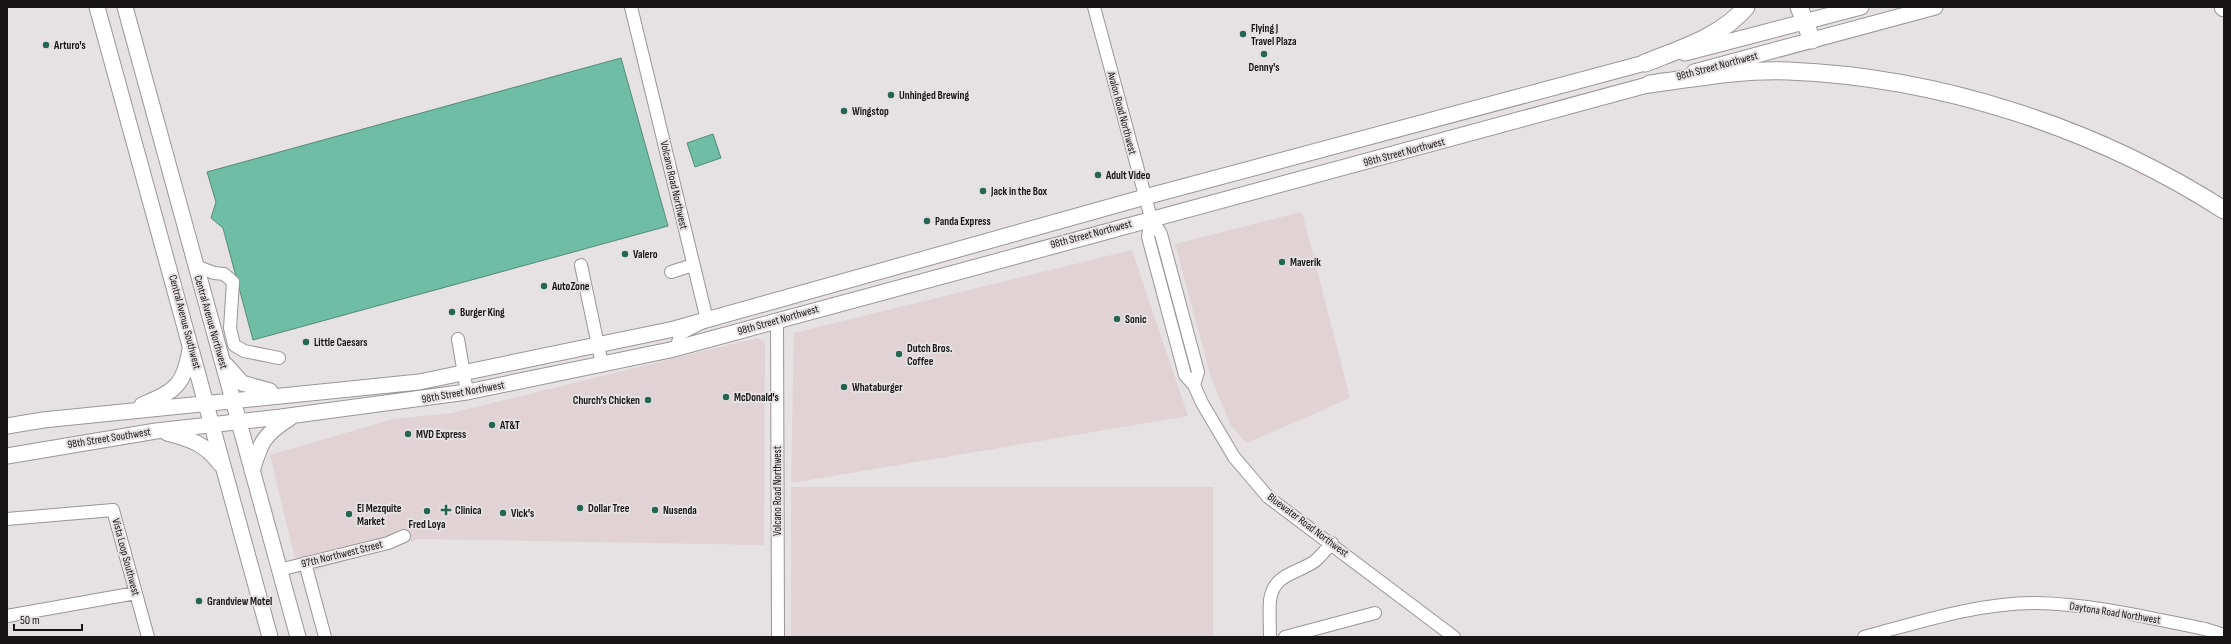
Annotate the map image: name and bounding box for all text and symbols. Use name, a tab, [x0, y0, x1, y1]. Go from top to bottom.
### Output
place label: Flying J Travel Plaza	[1251, 22, 1297, 48]
marker: Flying J Travel Plaza	[1238, 29, 1248, 39]
place label: Arturo's	[53, 39, 86, 52]
marker: Arturo's	[41, 40, 51, 50]
marker: Denny's	[1259, 49, 1269, 59]
street label: 98th Street Northwest	[1675, 49, 1760, 83]
place label: Denny's	[1249, 61, 1279, 74]
street label: Avalon Road Northwest	[1104, 69, 1139, 157]
place label: Unhinged Brewing	[899, 89, 969, 102]
marker: Unhinged Brewing	[886, 90, 896, 100]
place label: Wingstop	[852, 105, 889, 118]
marker: Wingstop	[839, 106, 849, 116]
street label: 98th Street Northwest	[1362, 135, 1447, 169]
street label: Volcano Road Northwest	[658, 140, 691, 231]
place label: Adult Video	[1105, 169, 1150, 182]
marker: Adult Video	[1093, 170, 1103, 180]
place label: Jack in the Box	[990, 185, 1048, 198]
marker: Jack in the Box	[978, 186, 988, 196]
place label: Panda Express	[935, 215, 991, 228]
marker: Panda Express	[922, 216, 932, 226]
street label: 98th Street Northwest	[1049, 217, 1134, 251]
place label: Valero	[633, 248, 658, 261]
marker: Valero	[620, 249, 630, 259]
place label: Maverik	[1290, 256, 1321, 269]
marker: Maverik	[1277, 257, 1287, 267]
street label: Central Avenue Southwest	[166, 273, 204, 371]
street label: Central Avenue Northwest	[191, 274, 231, 371]
place label: AutoZone	[551, 280, 590, 293]
marker: AutoZone	[539, 281, 549, 291]
street label: 98th Street Northwest	[736, 302, 821, 338]
place label: Burger King	[460, 306, 505, 319]
marker: Burger King	[447, 307, 457, 317]
place label: Sonic	[1125, 313, 1147, 326]
marker: Sonic	[1112, 314, 1122, 324]
place label: Little Caesars	[314, 336, 367, 349]
marker: Little Caesars	[301, 337, 311, 347]
place label: Dutch Bros. Coffee	[907, 342, 953, 368]
marker: Dutch Bros. Coffee	[894, 349, 904, 359]
street label: 98th Street Northwest	[421, 378, 506, 406]
place label: Whataburger	[852, 381, 903, 394]
marker: Whataburger	[839, 382, 849, 392]
place label: McDonald's	[734, 391, 779, 404]
marker: McDonald's	[721, 392, 731, 402]
place label: Church's Chicken	[573, 394, 640, 407]
marker: Church's Chicken	[643, 395, 653, 405]
place label: AT&T	[499, 419, 520, 432]
marker: AT&T	[487, 420, 497, 430]
street label: 98th Street Southwest	[66, 425, 152, 451]
place label: MVD Express	[416, 428, 466, 441]
marker: MVD Express	[403, 429, 413, 439]
street label: Volcano Road Northwest	[771, 445, 784, 536]
street label: Bluewater Road Northwest	[1265, 490, 1352, 560]
place label: El Mezquite Market	[357, 502, 402, 528]
place label: Dollar Tree	[588, 502, 630, 515]
marker: Dollar Tree	[575, 503, 585, 513]
marker: Clinica	[440, 504, 452, 516]
place label: Clinica	[455, 504, 482, 517]
place label: Nusenda	[663, 504, 697, 517]
marker: Nusenda	[650, 505, 660, 515]
marker: Fred Loya	[422, 506, 432, 516]
place label: Vick's	[511, 507, 534, 520]
marker: Vick's	[498, 508, 508, 518]
marker: El Mezquite Market	[344, 509, 354, 519]
street label: Vista Loop Southwest	[109, 517, 143, 598]
place label: Fred Loya	[409, 518, 446, 531]
street label: 97th Northwest Street	[300, 537, 385, 570]
place label: Grandview Motel	[207, 595, 272, 608]
marker: Grandview Motel	[194, 596, 204, 606]
street label: Daytona Road Northwest	[2069, 599, 2162, 627]
scale bar	[14, 606, 82, 632]
text: 50 m	[20, 613, 40, 628]

